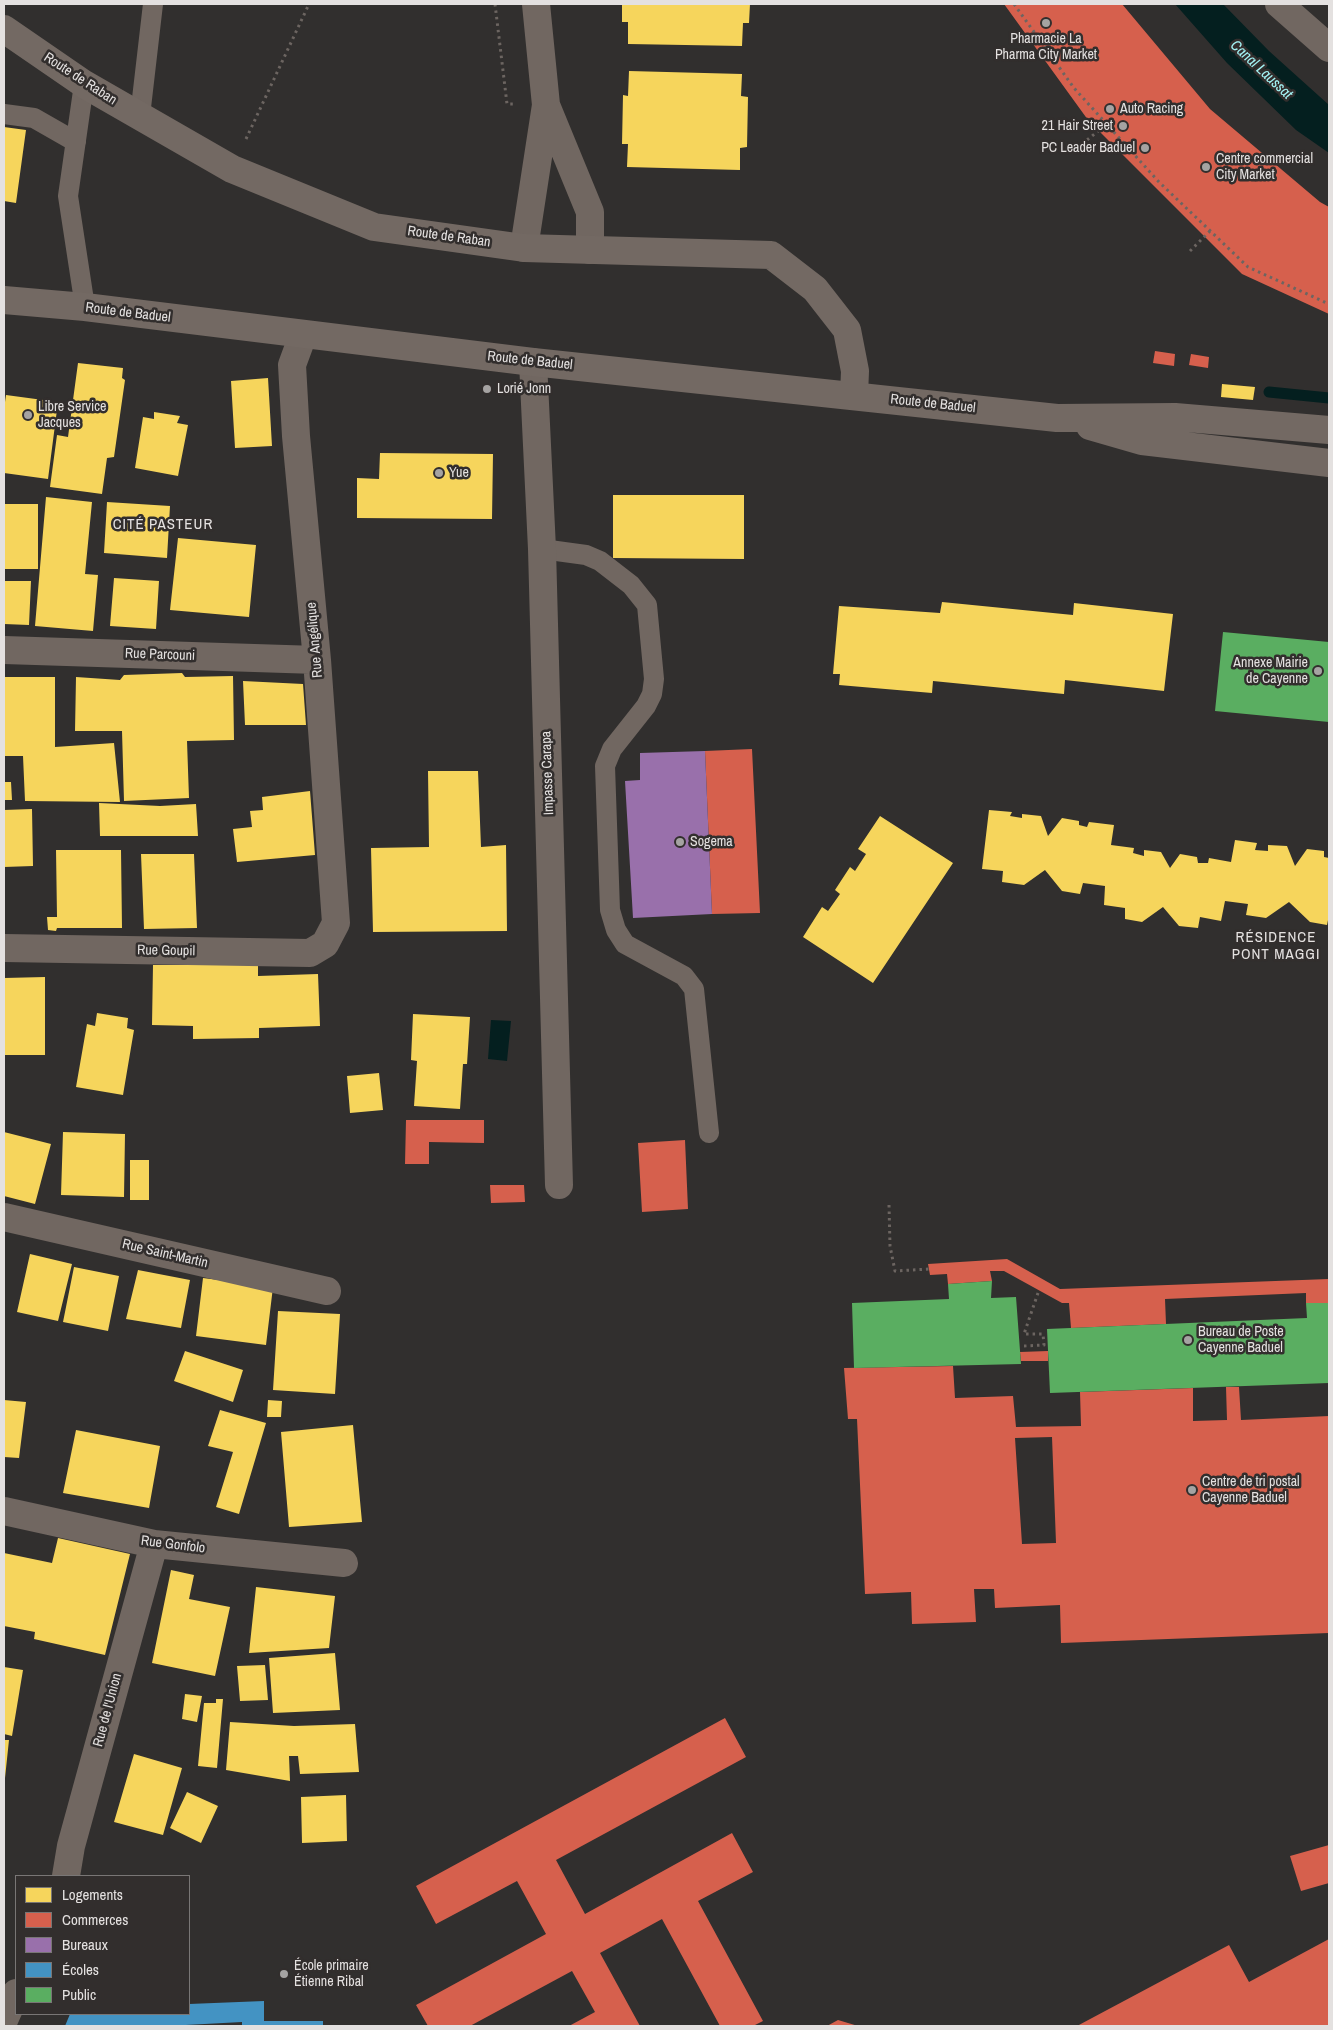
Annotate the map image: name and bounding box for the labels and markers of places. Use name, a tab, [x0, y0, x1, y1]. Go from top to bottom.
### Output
marker: Pharmacie La Pharma City Market	[1040, 17, 1052, 29]
place label: Pharmacie La Pharma City Market	[995, 31, 1097, 64]
place label: Auto Racing	[1120, 101, 1183, 117]
marker: Auto Racing	[1104, 103, 1116, 115]
place label: 21 Hair Street	[1042, 118, 1113, 134]
marker: 21 Hair Street	[1117, 120, 1129, 132]
place label: PC Leader Baduel	[1041, 140, 1135, 156]
marker: PC Leader Baduel	[1139, 142, 1151, 154]
place label: Centre commercial City Market	[1216, 151, 1313, 184]
marker: Centre commercial City Market	[1200, 161, 1212, 173]
place label: Lorié Jonn	[497, 381, 551, 397]
marker: Lorié Jonn	[481, 383, 493, 395]
place label: Libre Service Jacques	[38, 399, 106, 432]
marker: Libre Service Jacques	[22, 409, 34, 421]
place label: Yue	[449, 465, 469, 481]
marker: Yue	[433, 467, 445, 479]
place label: Annexe Mairie de Cayenne	[1233, 655, 1308, 688]
marker: Annexe Mairie de Cayenne	[1312, 665, 1324, 677]
place label: Sogema	[690, 834, 733, 850]
marker: Sogema	[674, 836, 686, 848]
place label: Bureau de Poste Cayenne Baduel	[1198, 1324, 1284, 1356]
marker: Bureau de Poste Cayenne Baduel	[1182, 1334, 1194, 1346]
place label: Centre de tri postal Cayenne Baduel	[1202, 1474, 1300, 1506]
marker: Centre de tri postal Cayenne Baduel	[1186, 1484, 1198, 1496]
place label: École primaire Étienne Ribal	[294, 1958, 369, 1990]
marker: École primaire Étienne Ribal	[278, 1968, 290, 1980]

